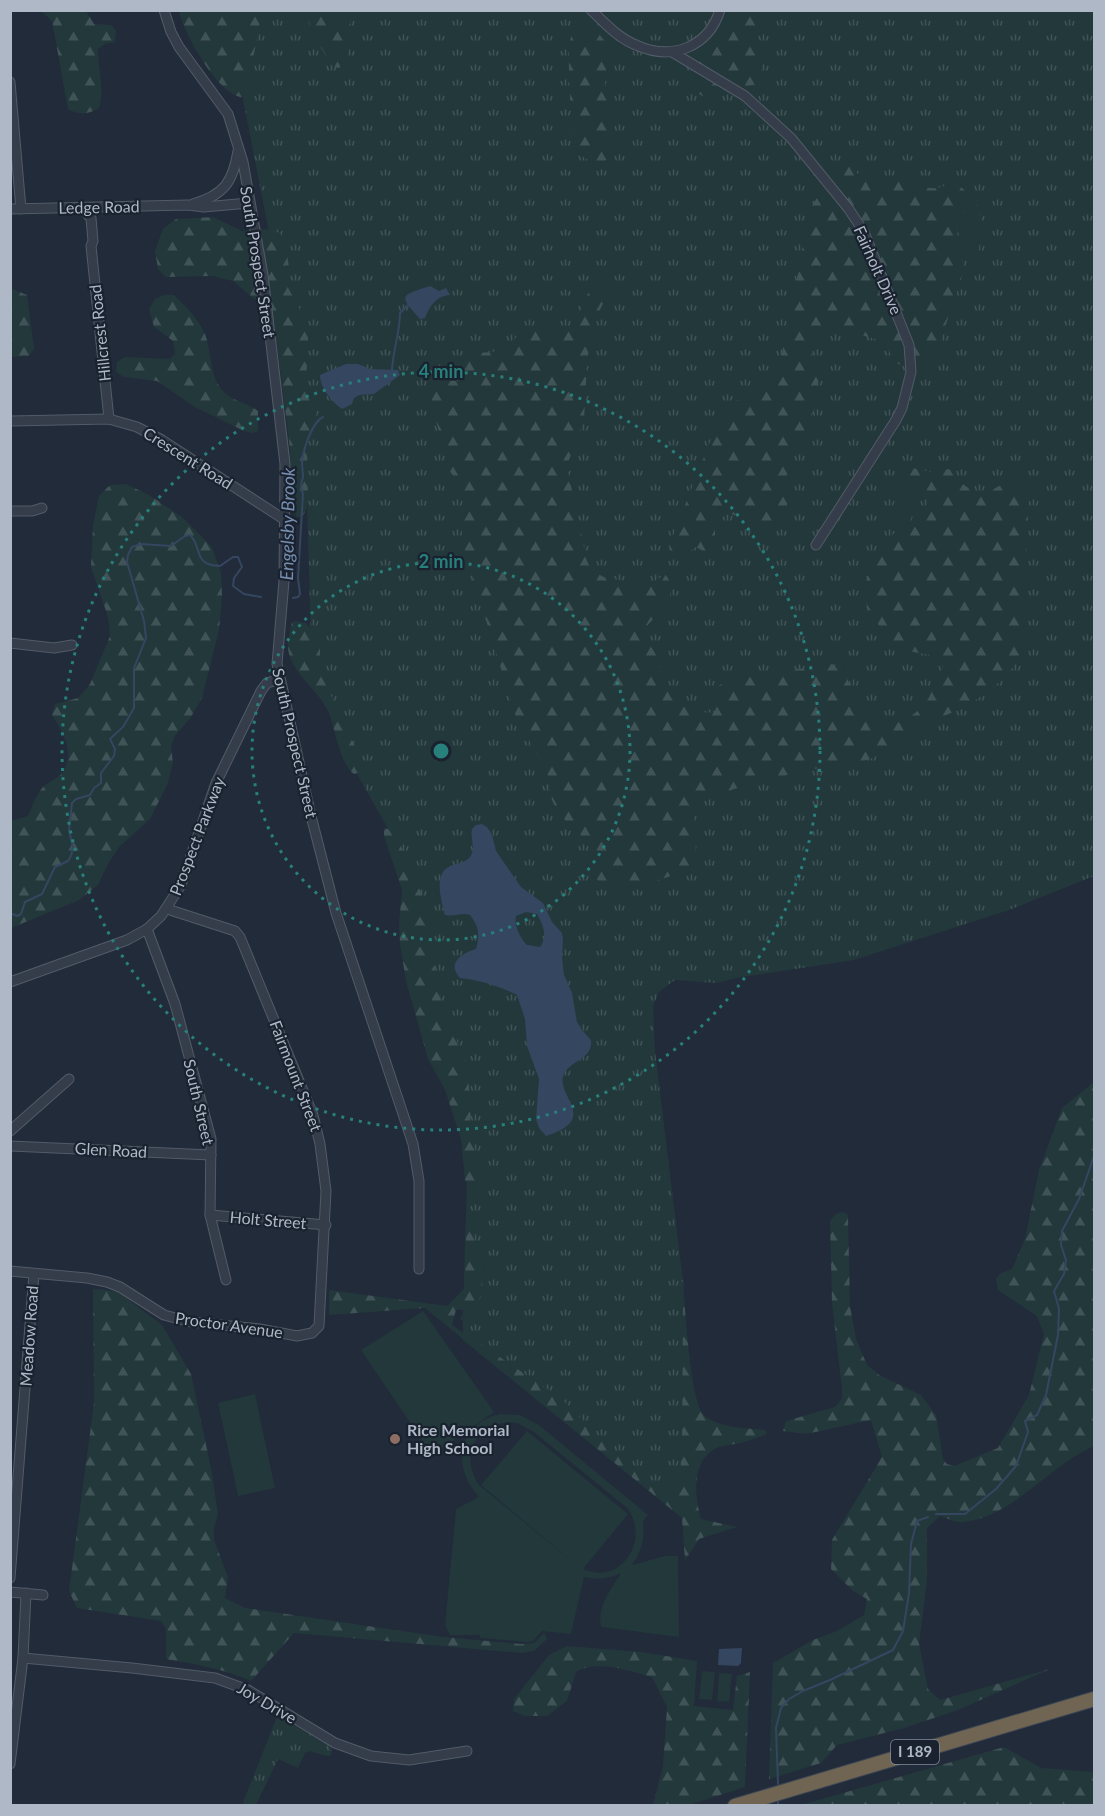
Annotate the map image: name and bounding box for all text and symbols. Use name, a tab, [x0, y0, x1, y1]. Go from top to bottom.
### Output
street label: South Prospect Street	[237, 185, 280, 339]
street label: Ledge Road	[58, 196, 140, 217]
street label: Fairholt Drive	[850, 222, 907, 317]
street label: Hillcrest Road	[85, 284, 114, 382]
text: 4 min	[419, 360, 463, 382]
street label: Crescent Road	[140, 423, 236, 493]
water label: Engelsby Brook	[275, 467, 299, 581]
text: 2 min	[419, 550, 463, 572]
street label: South Prospect Street	[269, 666, 322, 820]
centre of rings	[431, 741, 451, 761]
street label: Prospect Parkway	[165, 773, 228, 898]
street label: Fairmount Street	[267, 1018, 326, 1134]
street label: South Street	[180, 1057, 219, 1147]
street label: Glen Road	[74, 1138, 148, 1161]
street label: Holt Street	[229, 1207, 307, 1232]
street label: Meadow Road	[16, 1285, 41, 1387]
street label: Proctor Avenue	[174, 1308, 284, 1341]
place label: Rice Memorial High School	[407, 1420, 509, 1457]
marker: Rice Memorial High School	[388, 1432, 402, 1446]
street label: Joy Drive	[234, 1678, 300, 1727]
road number: I 189	[891, 1740, 939, 1764]

